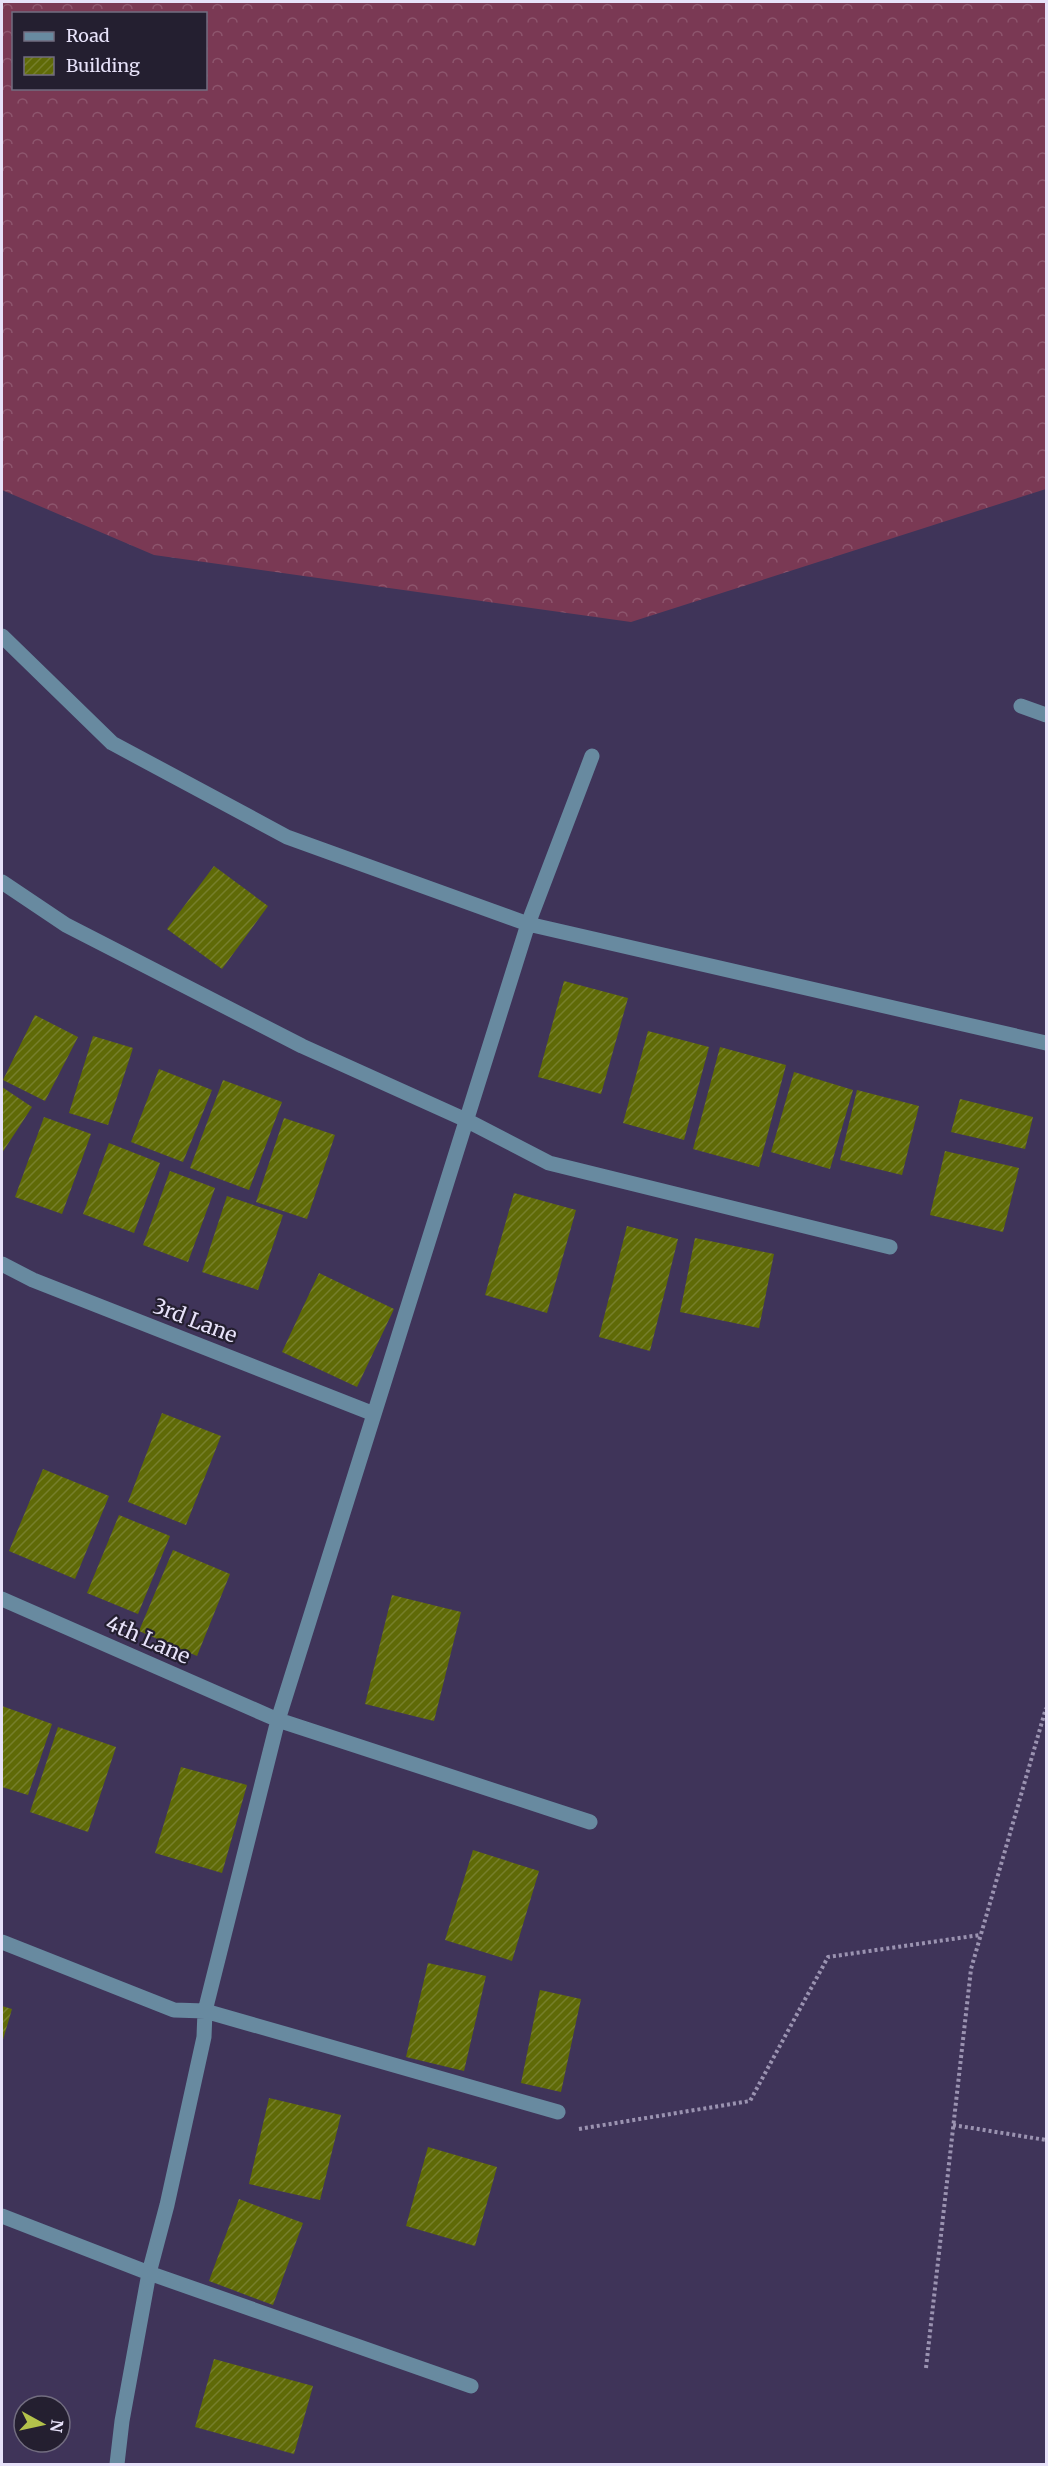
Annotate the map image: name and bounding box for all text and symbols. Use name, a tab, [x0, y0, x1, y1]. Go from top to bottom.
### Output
legend	[12, 12, 207, 90]
text: Road	[66, 24, 110, 47]
text: Building	[66, 54, 140, 77]
street label: 3rd Lane	[149, 1292, 241, 1349]
street label: 4th Lane	[102, 1609, 195, 1670]
north arrow	[12, 2394, 72, 2454]
text: N	[46, 2418, 68, 2434]

